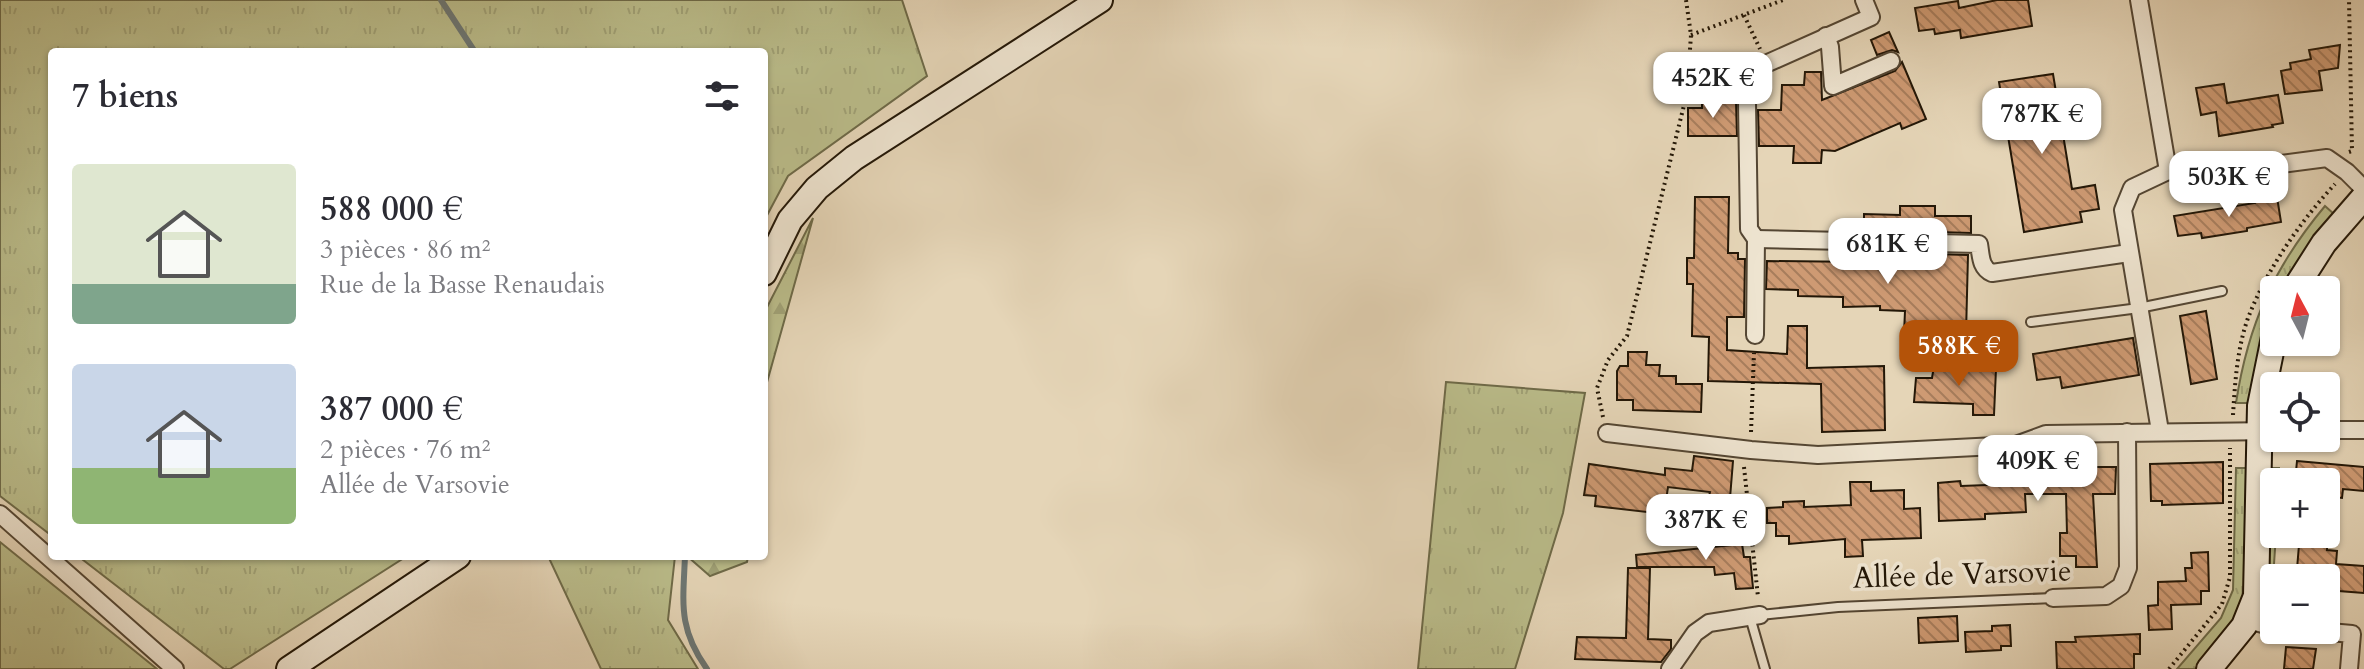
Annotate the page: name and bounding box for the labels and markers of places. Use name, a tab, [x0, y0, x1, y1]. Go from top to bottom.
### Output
pin: 452K €	[1648, 52, 1778, 120]
pin: 787K €	[1977, 88, 2107, 156]
pin: 503K €	[2164, 151, 2294, 219]
pin: 681K €	[1823, 218, 1953, 286]
pin: 588K €	[1894, 320, 2024, 388]
pin: 409K €	[1973, 435, 2103, 503]
pin: 387K €	[1641, 494, 1771, 562]

